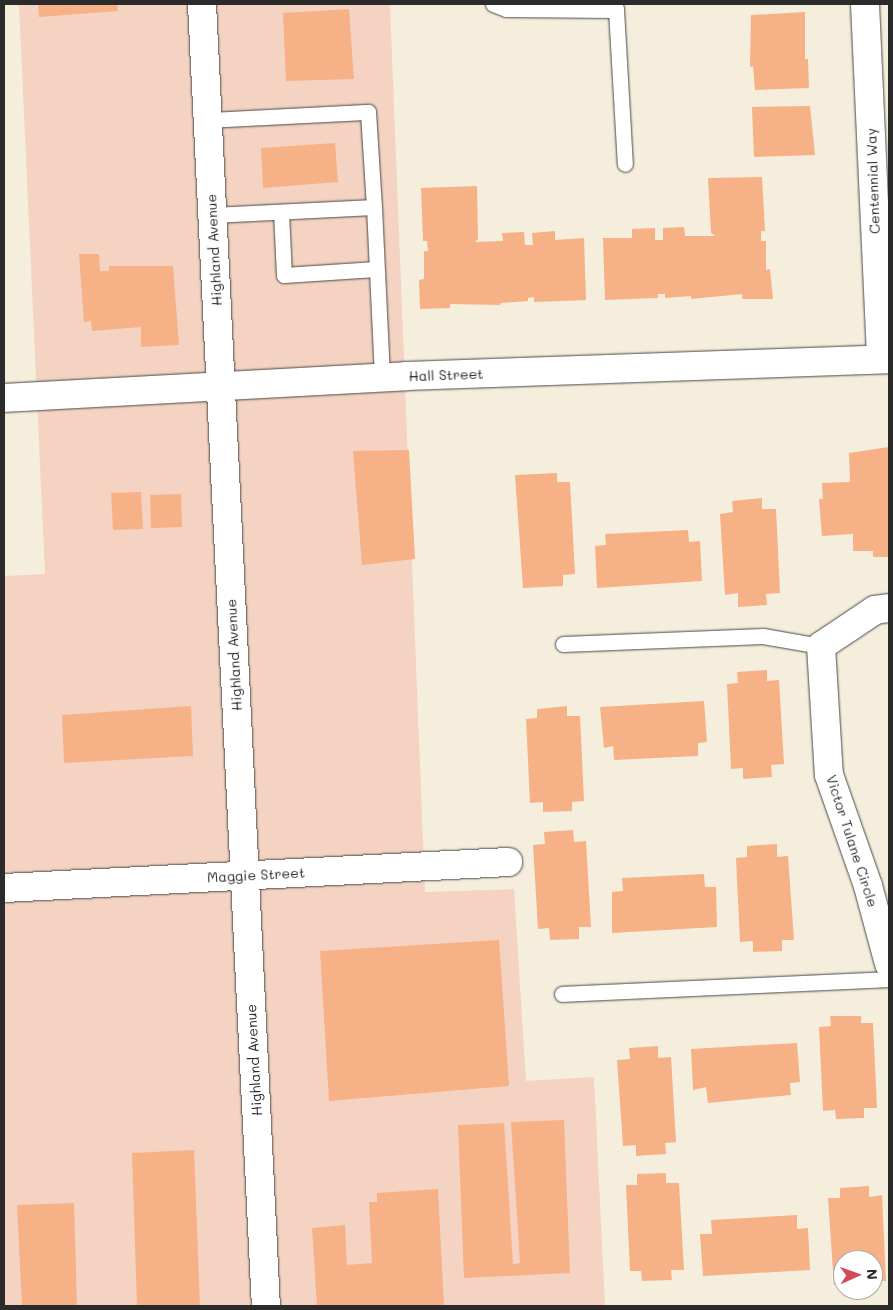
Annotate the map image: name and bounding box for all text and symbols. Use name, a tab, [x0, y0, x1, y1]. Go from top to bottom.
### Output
street label: Centennial Way	[863, 128, 883, 234]
street label: Highland Avenue	[203, 194, 225, 306]
street label: Hall Street	[408, 365, 484, 385]
street label: Highland Avenue	[223, 599, 245, 711]
street label: Victor Tulane Circle	[823, 773, 881, 909]
street label: Maggie Street	[207, 864, 305, 886]
street label: Highland Avenue	[243, 1004, 265, 1116]
north arrow	[833, 1250, 883, 1300]
text: N	[863, 1269, 882, 1280]

